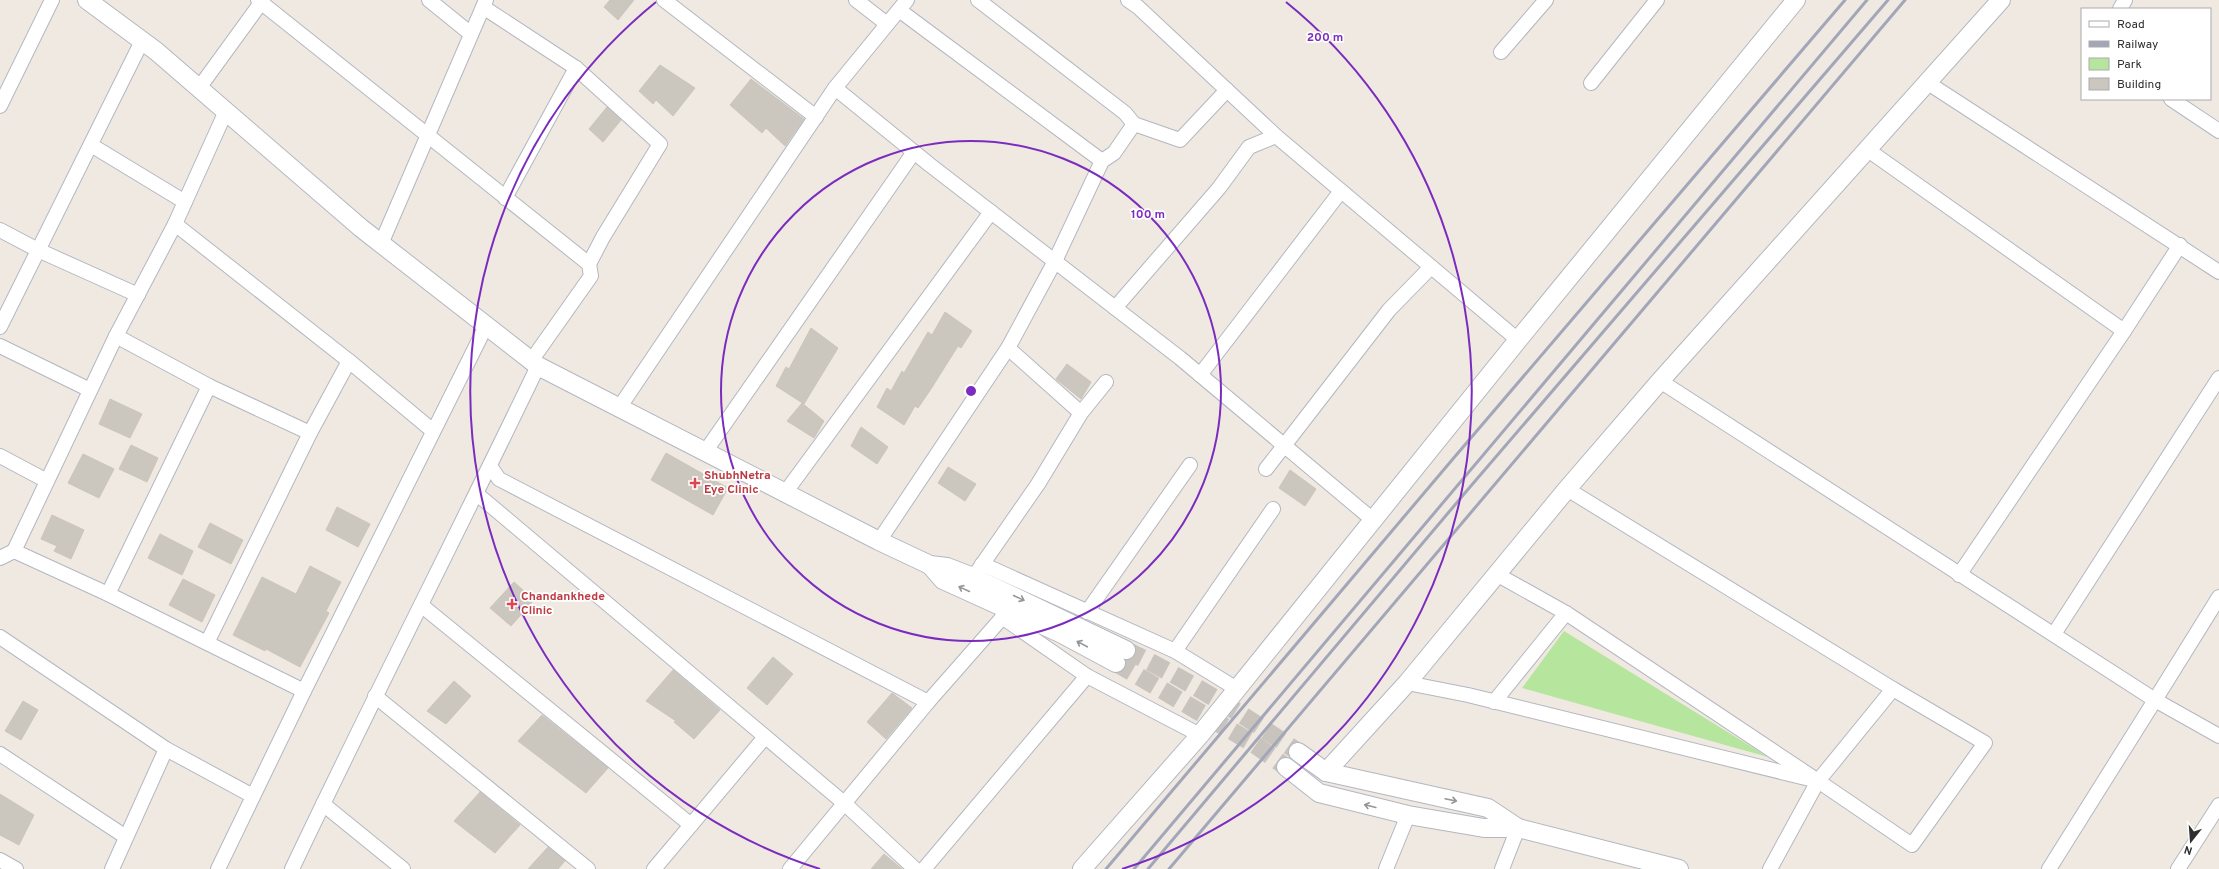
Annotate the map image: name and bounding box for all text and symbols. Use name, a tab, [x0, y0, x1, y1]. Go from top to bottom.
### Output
legend	[2081, 8, 2211, 100]
text: Road	[2117, 17, 2145, 33]
text: 200 m	[1307, 30, 1343, 46]
text: Railway	[2117, 37, 2158, 53]
text: Park	[2117, 57, 2142, 73]
text: Building	[2117, 77, 2161, 93]
text: 100 m	[1131, 207, 1165, 223]
centre of rings	[964, 384, 978, 398]
place label: ShubhNetra Eye Clinic	[704, 468, 771, 498]
marker: ShubhNetra Eye Clinic	[689, 477, 701, 489]
one-way arrow	[958, 585, 970, 593]
place label: Chandankhede Clinic	[521, 589, 605, 619]
one-way arrow	[1012, 595, 1024, 602]
marker: Chandankhede Clinic	[506, 598, 518, 610]
one-way arrow	[1076, 640, 1088, 647]
one-way arrow	[1444, 796, 1457, 804]
one-way arrow	[1364, 802, 1377, 809]
north arrow	[2171, 821, 2211, 861]
text: N	[2183, 842, 2194, 857]

